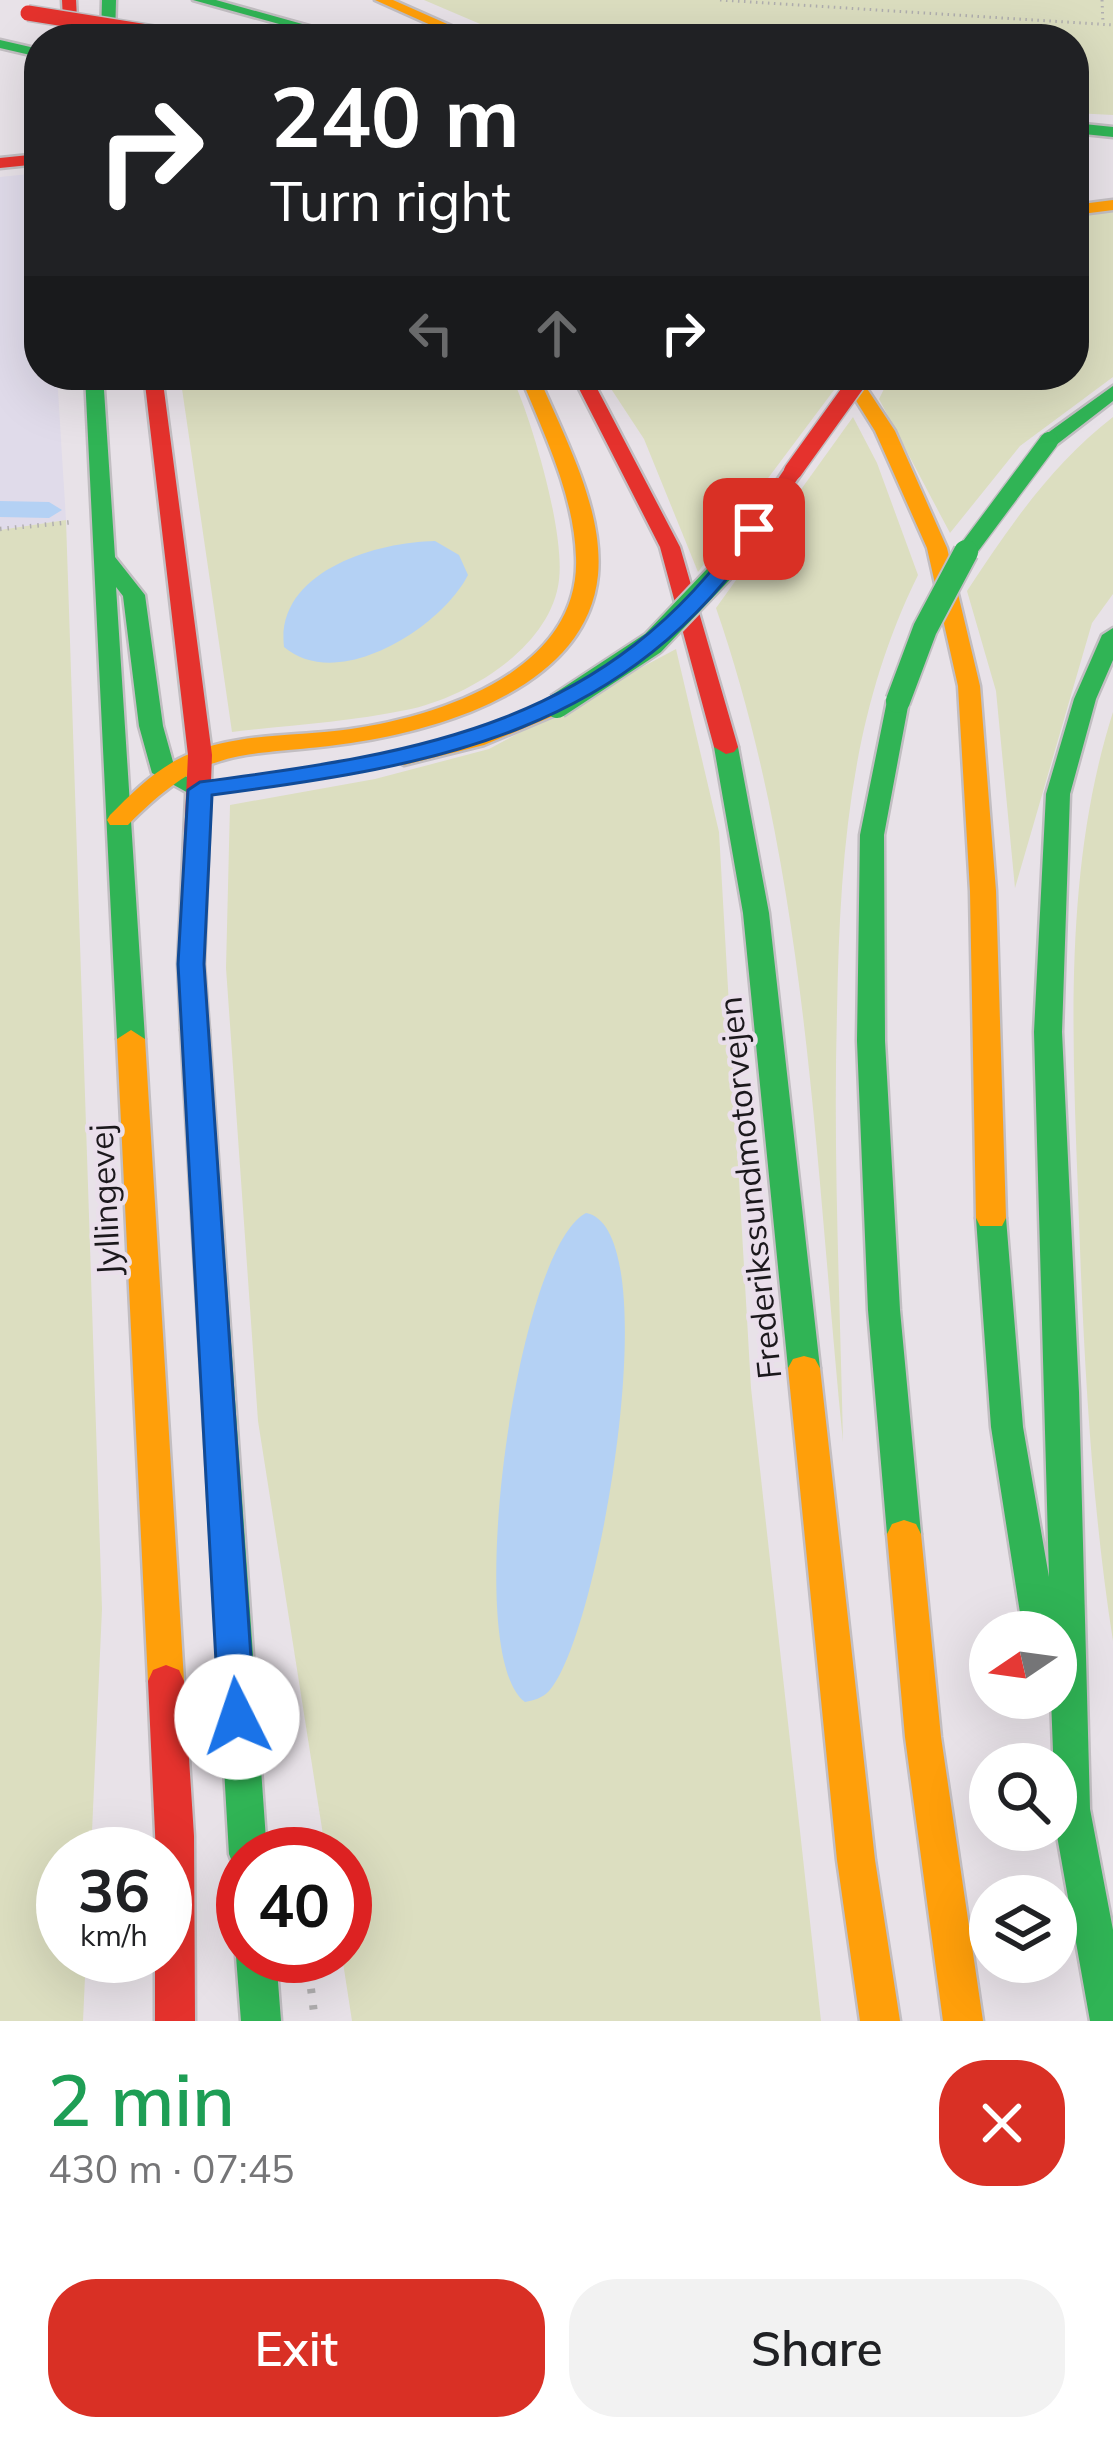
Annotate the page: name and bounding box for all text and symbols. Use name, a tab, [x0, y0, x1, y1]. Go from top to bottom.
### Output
text: 240 m	[270, 63, 520, 168]
icon: right	[72, 72, 228, 228]
text: Turn right	[270, 167, 511, 235]
icon: left	[398, 300, 464, 366]
icon: ahead	[524, 300, 590, 366]
icon: right	[650, 300, 716, 366]
pin	[703, 478, 805, 580]
icon: arrive	[721, 496, 787, 562]
street label: Frederikssundmotorvejen	[709, 995, 789, 1381]
street label: Jyllingevej	[80, 1123, 128, 1277]
north arrow	[969, 1611, 1077, 1719]
map controls	[969, 1611, 1077, 1983]
position arrow	[174, 1654, 300, 1780]
button: search	[969, 1743, 1077, 1851]
speed limit sign: 40	[216, 1827, 372, 1983]
text: 36	[78, 1852, 150, 1927]
button: layers	[969, 1875, 1077, 1983]
text: km/h	[80, 1916, 148, 1954]
text: 2 min	[48, 2054, 235, 2144]
button: close	[939, 2060, 1065, 2186]
text: 430 m · 07:45	[48, 2144, 294, 2193]
button: Exit	[48, 2279, 545, 2417]
button: Share	[569, 2279, 1065, 2417]

